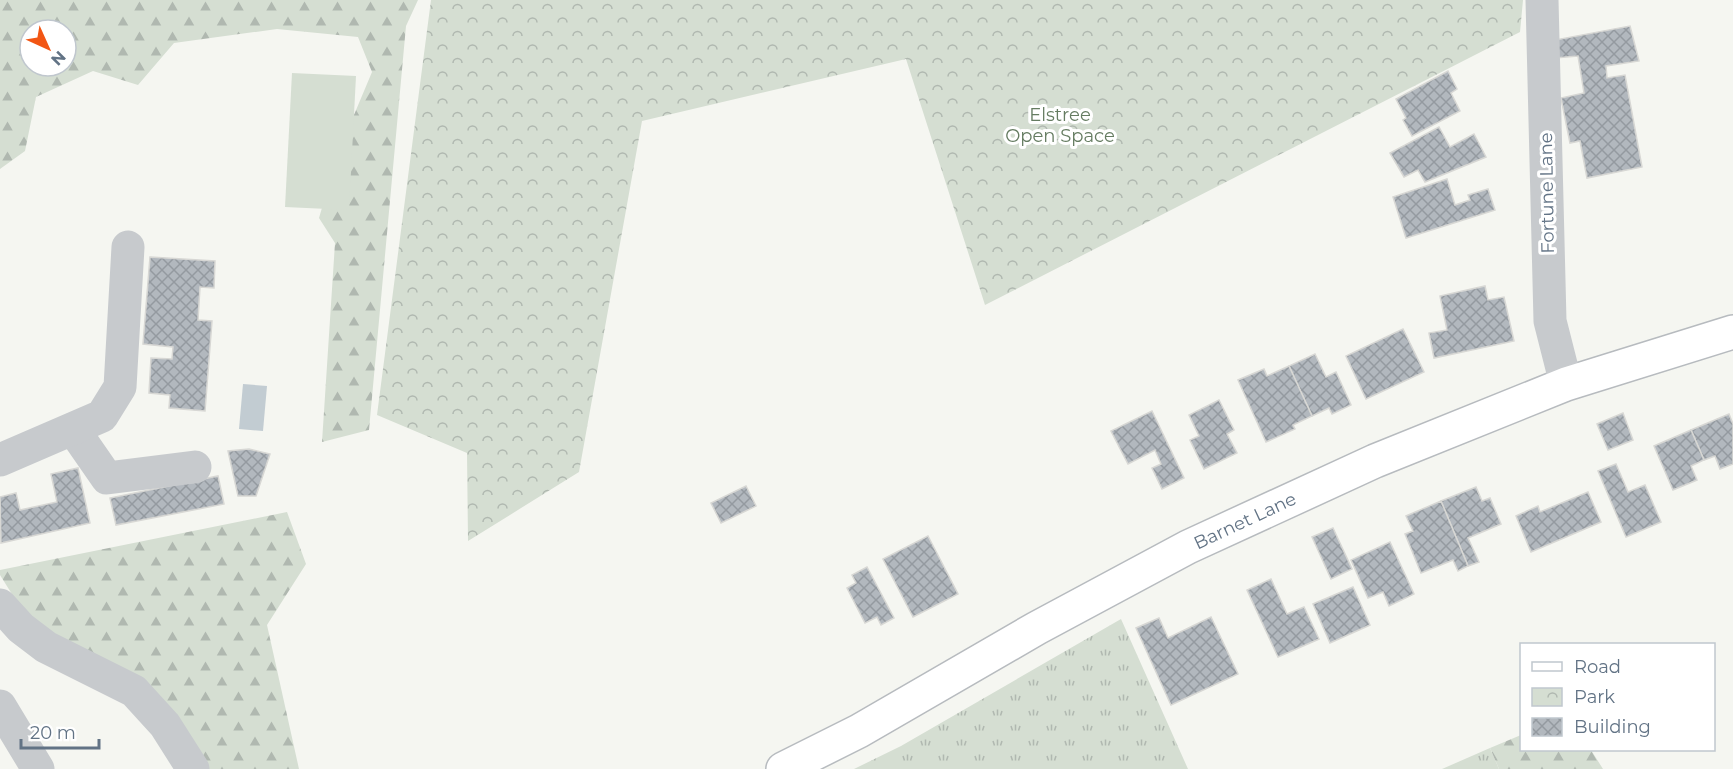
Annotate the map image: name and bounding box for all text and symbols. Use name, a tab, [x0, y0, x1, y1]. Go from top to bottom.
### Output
north arrow	[18, 18, 78, 78]
text: N	[47, 47, 70, 70]
park label: Elstree Open Space	[1005, 104, 1115, 147]
street label: Fortune Lane	[1535, 132, 1559, 254]
street label: Barnet Lane	[1190, 488, 1300, 554]
legend	[1520, 643, 1715, 751]
text: Road	[1574, 656, 1621, 678]
text: Park	[1574, 686, 1615, 708]
scale bar	[21, 712, 99, 750]
text: Building	[1574, 716, 1651, 738]
text: 20 m	[30, 722, 76, 744]

